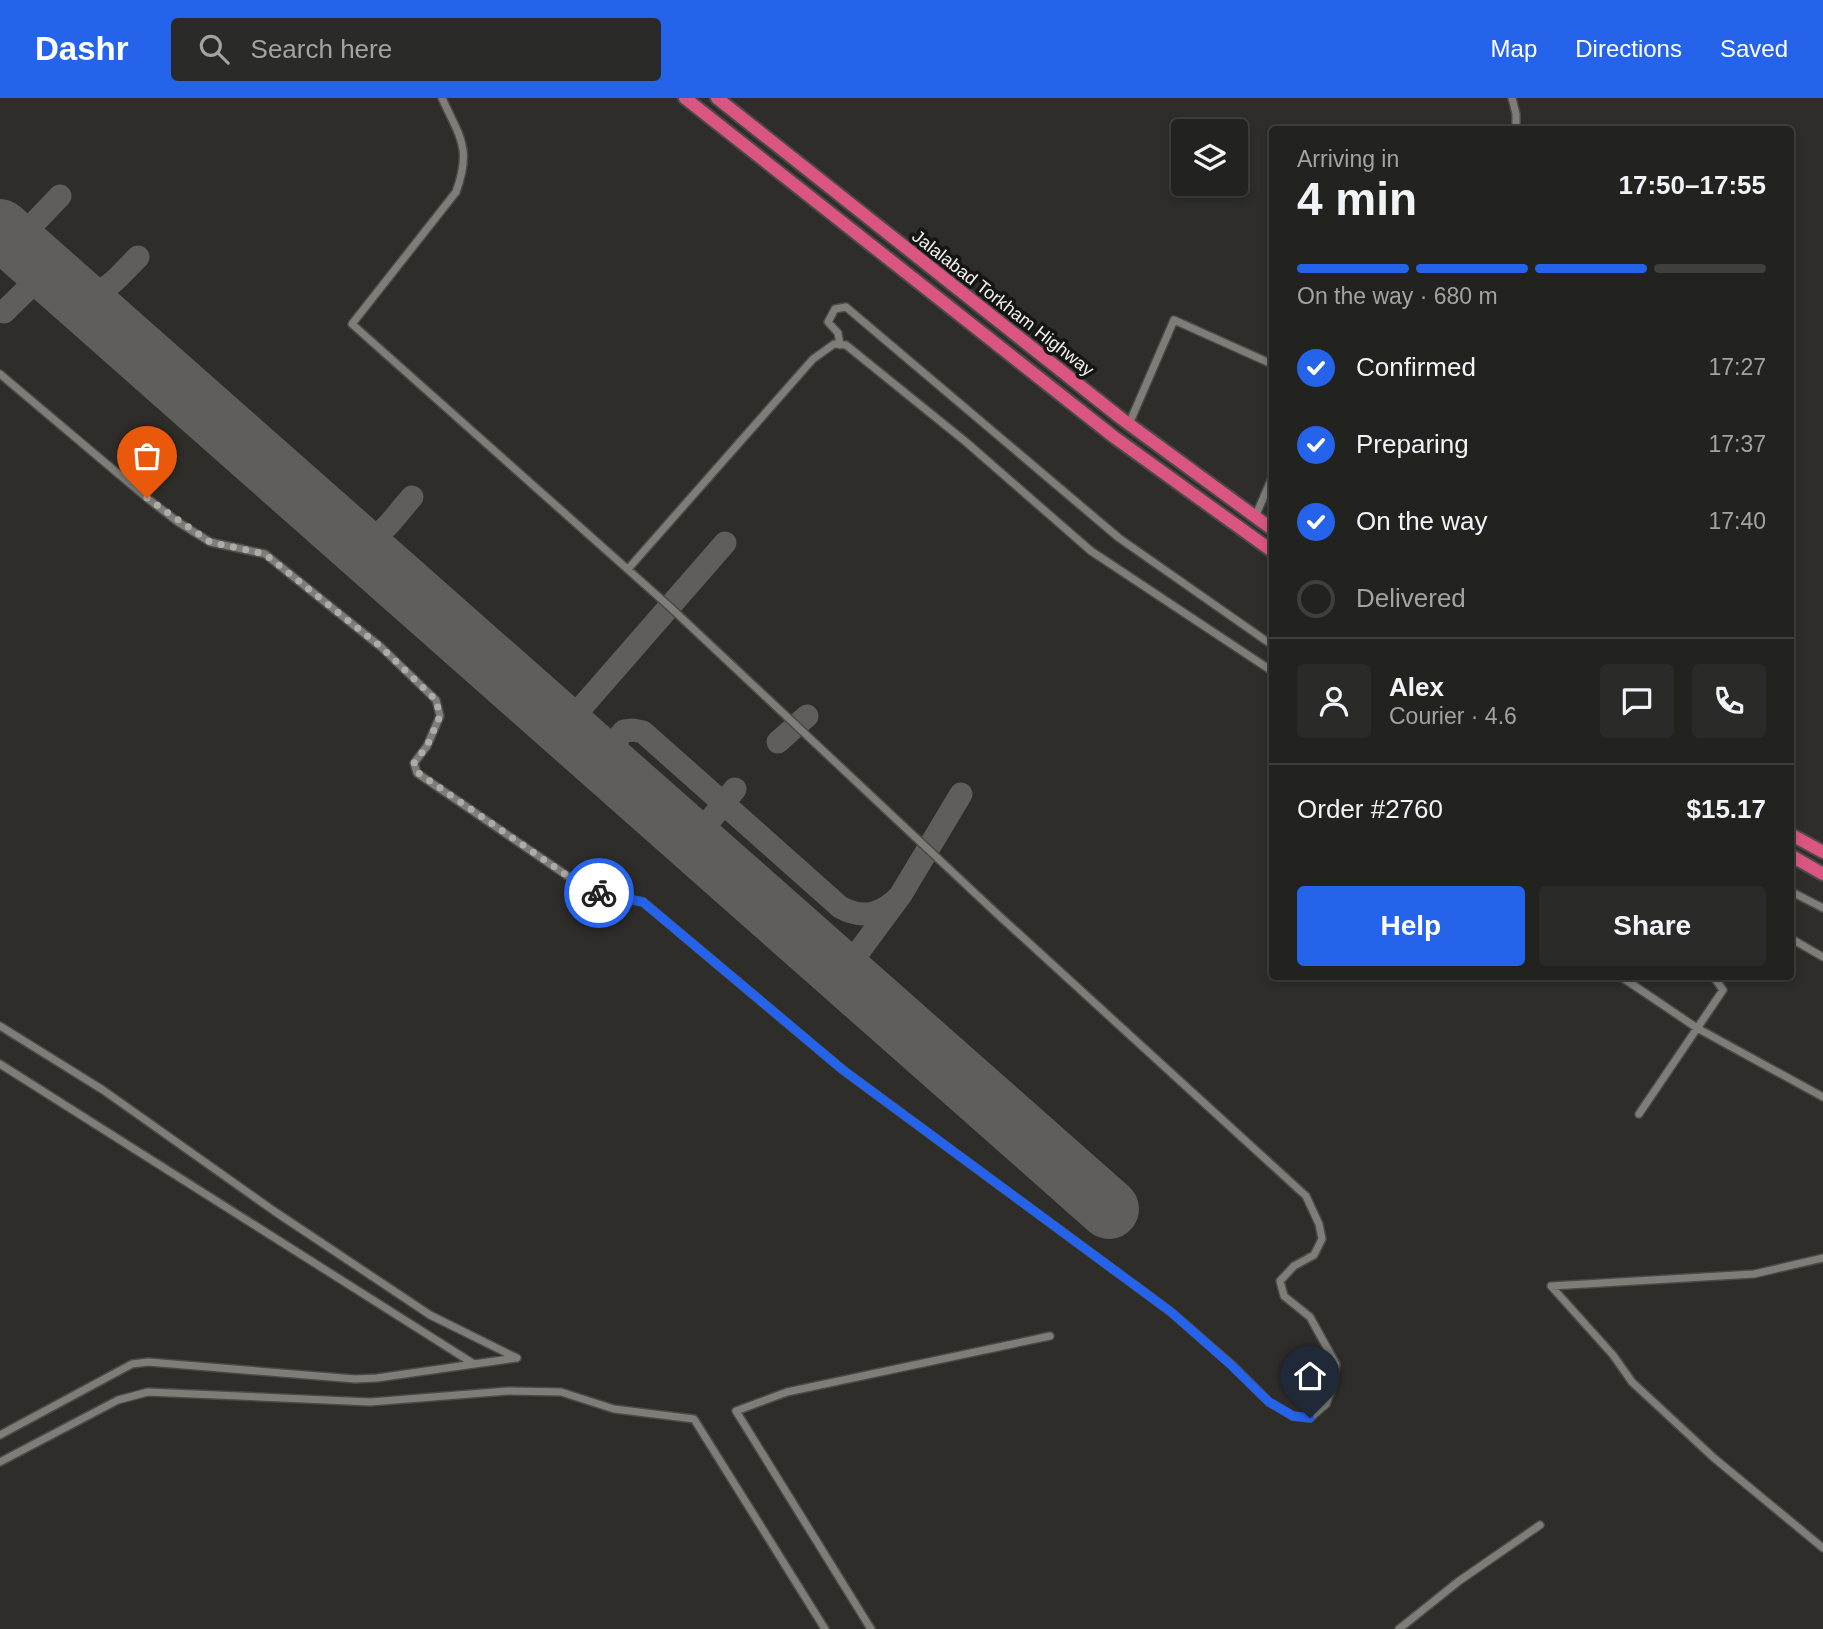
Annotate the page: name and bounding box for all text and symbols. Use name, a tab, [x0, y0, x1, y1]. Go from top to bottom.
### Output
search box	[171, 18, 661, 81]
text: Dashr	[35, 30, 129, 67]
icon: search	[195, 30, 233, 68]
text: Search here	[251, 34, 392, 64]
text: Map	[1491, 35, 1537, 62]
text: Directions	[1575, 35, 1682, 62]
text: Saved	[1720, 35, 1788, 62]
map controls	[1171, 119, 1248, 196]
button: layers	[1171, 119, 1248, 196]
text: Arriving in	[1297, 146, 1399, 172]
text: 17:50–17:55	[1619, 170, 1766, 200]
text: 4 min	[1297, 173, 1417, 225]
street label: Jalalabad Torkham Highway	[908, 226, 1098, 380]
text: On the way · 680 m	[1297, 283, 1498, 309]
icon: check	[1297, 349, 1335, 387]
text: Confirmed	[1356, 352, 1476, 382]
text: 17:27	[1708, 354, 1766, 380]
pin	[117, 426, 177, 498]
icon: check	[1297, 426, 1335, 464]
text: Preparing	[1356, 429, 1469, 459]
text: 17:37	[1708, 431, 1766, 457]
icon: bag	[128, 437, 166, 475]
icon: check	[1297, 503, 1335, 541]
text: On the way	[1356, 506, 1488, 536]
text: 17:40	[1708, 508, 1766, 534]
text: Delivered	[1356, 583, 1466, 613]
button: person	[1297, 664, 1371, 738]
button: chat	[1600, 664, 1674, 738]
button: phone	[1692, 664, 1766, 738]
text: Alex	[1389, 672, 1444, 702]
text: Courier · 4.6	[1389, 703, 1517, 729]
text: Order #2760	[1297, 794, 1443, 824]
text: $15.17	[1686, 794, 1766, 824]
courier	[564, 858, 634, 928]
icon: bike	[580, 874, 618, 912]
button: Help	[1297, 886, 1525, 966]
button: Share	[1539, 886, 1766, 966]
pin	[1280, 1346, 1340, 1418]
icon: home	[1291, 1357, 1329, 1395]

